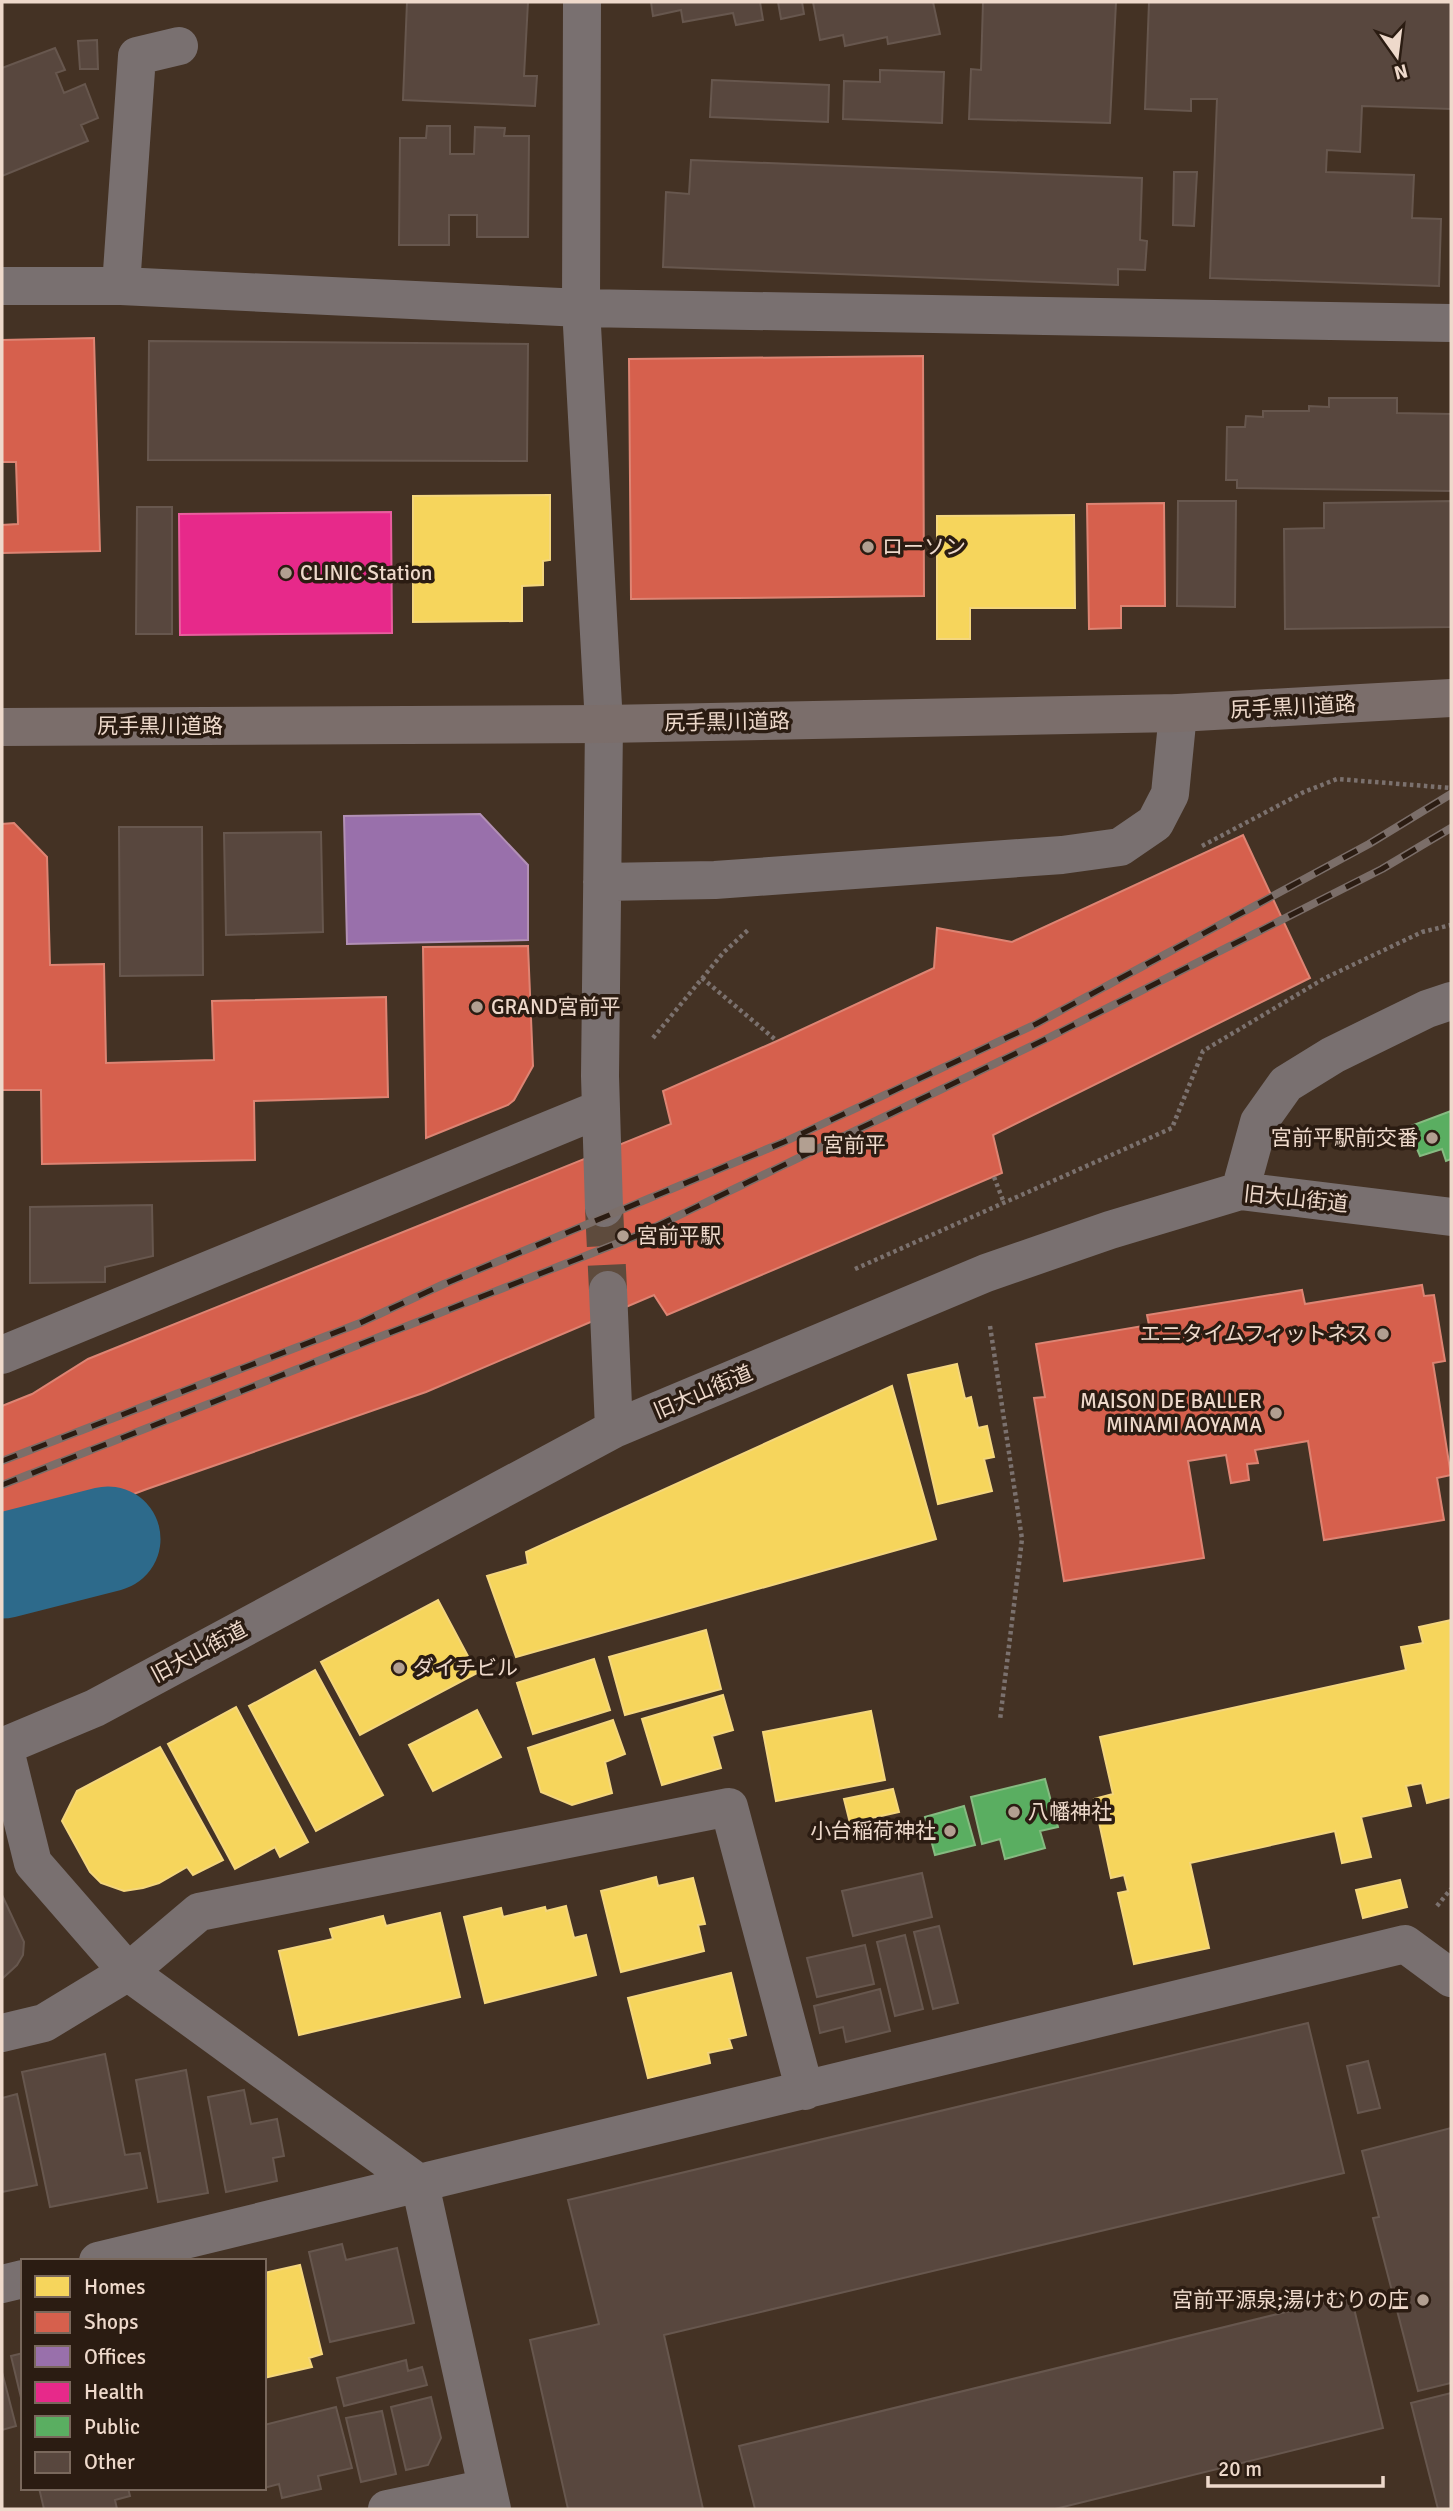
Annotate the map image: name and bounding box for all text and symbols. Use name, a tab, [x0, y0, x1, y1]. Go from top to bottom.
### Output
north arrow	[1362, 21, 1432, 91]
text: N	[1392, 58, 1410, 85]
place label: ローソン	[882, 534, 966, 560]
marker: ローソン	[860, 539, 876, 555]
place label: CLINIC Station	[300, 560, 432, 586]
marker: CLINIC Station	[278, 565, 294, 581]
street label: 尻手黒川道路	[1229, 691, 1357, 723]
street label: 尻手黒川道路	[664, 708, 790, 736]
street label: 尻手黒川道路	[97, 713, 223, 739]
place label: GRAND宮前平	[491, 994, 621, 1020]
marker: GRAND宮前平	[469, 999, 485, 1015]
place label: 宮前平駅前交番	[1271, 1125, 1418, 1151]
marker: 宮前平駅前交番	[1424, 1130, 1440, 1146]
place label: 宮前平	[823, 1132, 886, 1158]
marker: 宮前平	[797, 1135, 817, 1155]
street label: 旧大山街道	[1242, 1181, 1350, 1217]
place label: 宮前平駅	[637, 1223, 721, 1249]
marker: 宮前平駅	[615, 1228, 631, 1244]
place label: エニタイムフィットネス	[1140, 1321, 1369, 1347]
marker: エニタイムフィットネス	[1375, 1326, 1391, 1342]
street label: 旧大山街道	[650, 1360, 756, 1424]
place label: MAISON DE BALLER MINAMI AOYAMA	[1080, 1388, 1262, 1438]
marker: MAISON DE BALLER MINAMI AOYAMA	[1268, 1405, 1284, 1421]
street label: 旧大山街道	[147, 1616, 251, 1688]
place label: ダイチビル	[413, 1655, 518, 1681]
marker: ダイチビル	[391, 1660, 407, 1676]
place label: 八幡神社	[1028, 1799, 1112, 1825]
marker: 八幡神社	[1006, 1804, 1022, 1820]
place label: 小台稲荷神社	[810, 1818, 936, 1844]
marker: 小台稲荷神社	[942, 1823, 958, 1839]
legend	[21, 2259, 266, 2490]
text: Homes	[84, 2274, 146, 2300]
place label: 宮前平源泉;湯けむりの庄	[1172, 2287, 1409, 2313]
marker: 宮前平源泉;湯けむりの庄	[1415, 2292, 1431, 2308]
text: Shops	[84, 2309, 138, 2335]
text: Offices	[84, 2344, 146, 2370]
text: Health	[84, 2379, 144, 2405]
text: Public	[84, 2414, 140, 2440]
scale bar	[1208, 2444, 1383, 2488]
text: Other	[84, 2449, 135, 2475]
text: 20 m	[1218, 2456, 1262, 2482]

